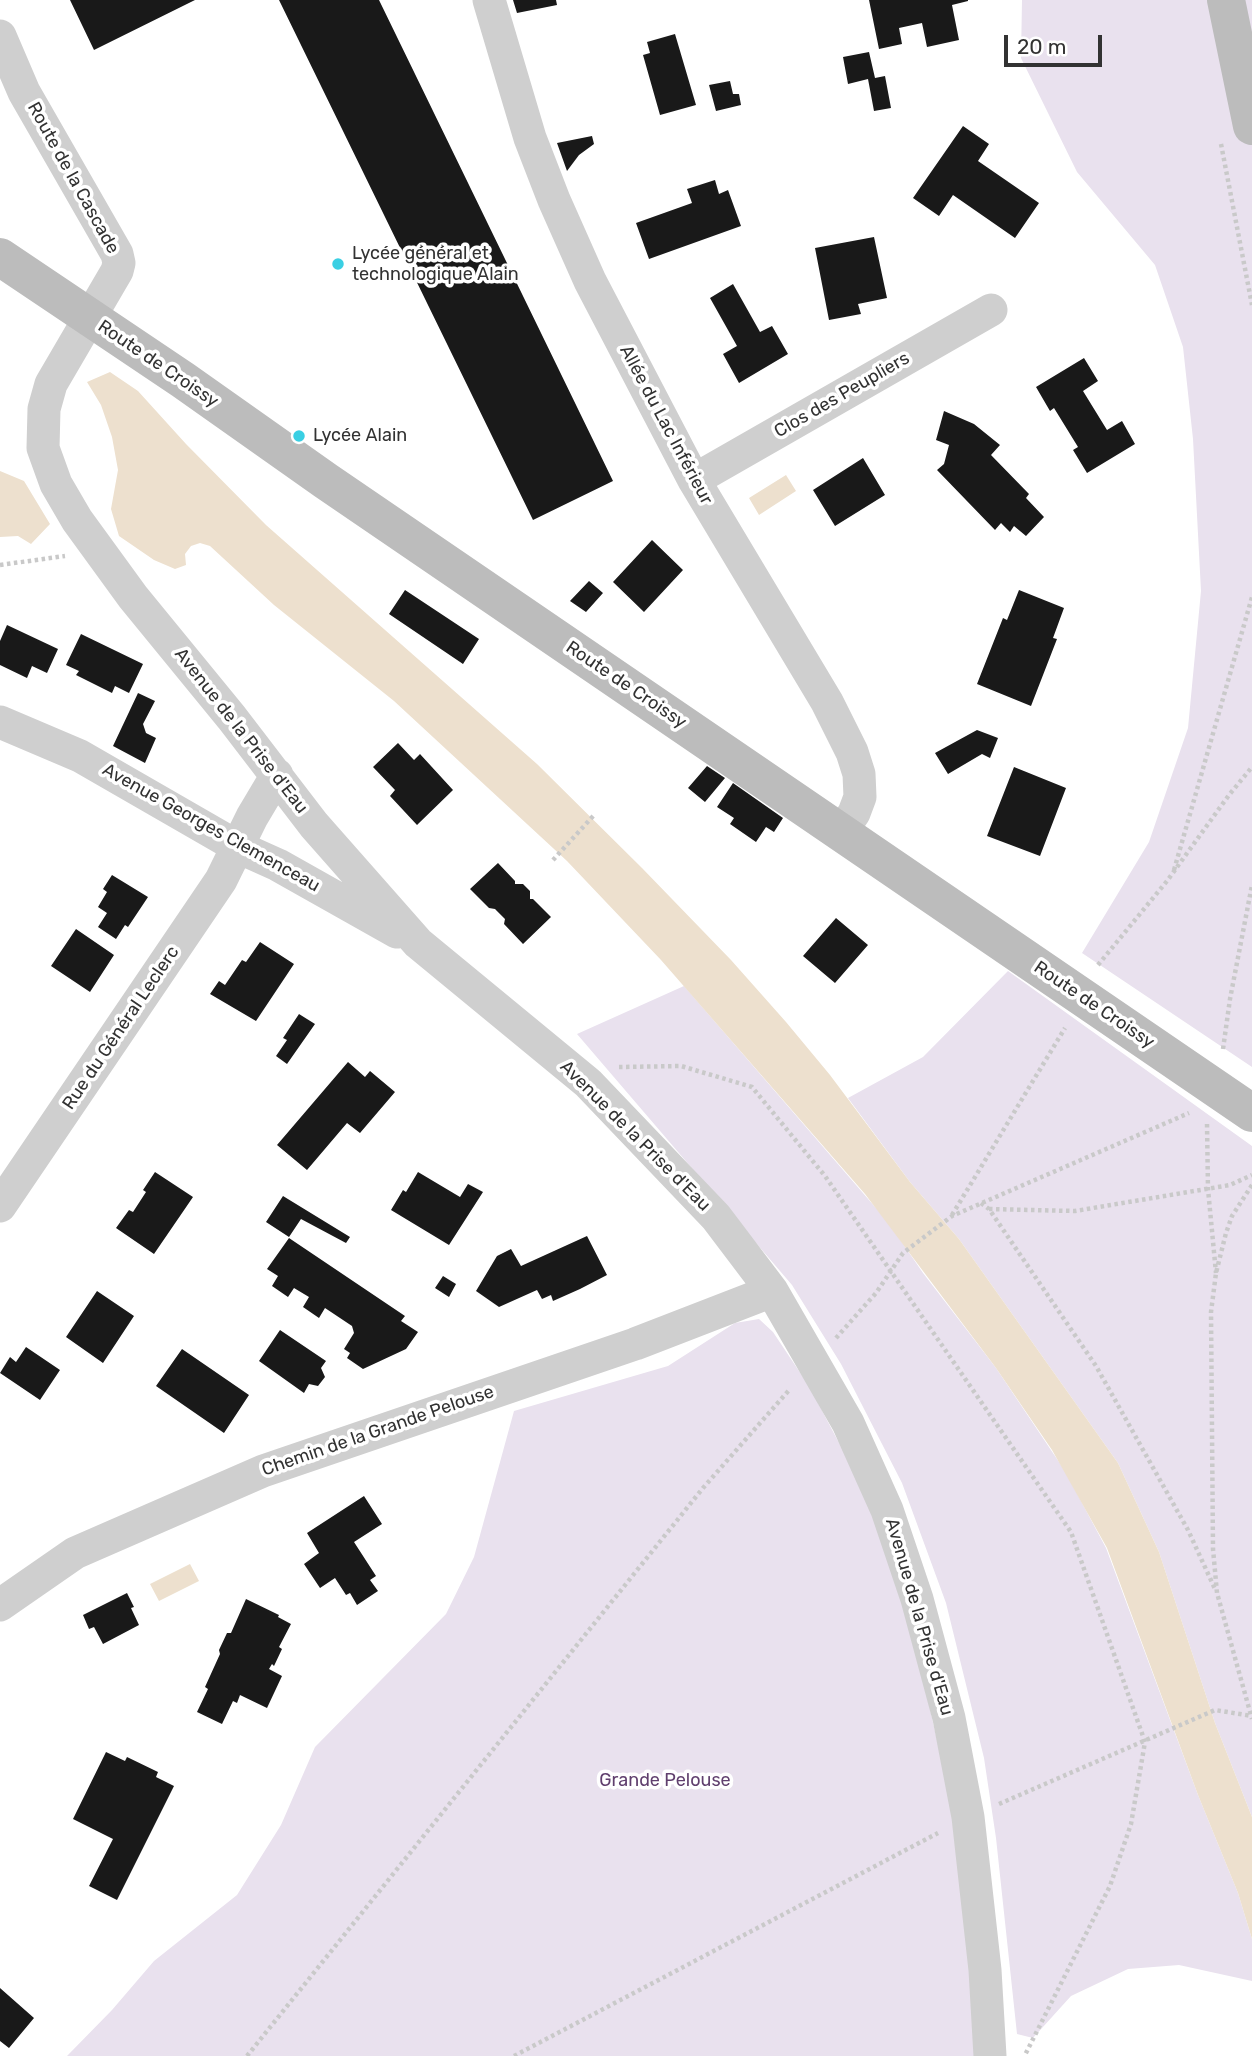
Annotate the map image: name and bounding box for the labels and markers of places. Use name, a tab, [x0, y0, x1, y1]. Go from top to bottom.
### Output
place label: Lycée général et technologique Alain	[352, 243, 519, 286]
marker: Lycée général et technologique Alain	[330, 256, 346, 272]
place label: Lycée Alain	[313, 425, 407, 447]
marker: Lycée Alain	[291, 428, 307, 444]

